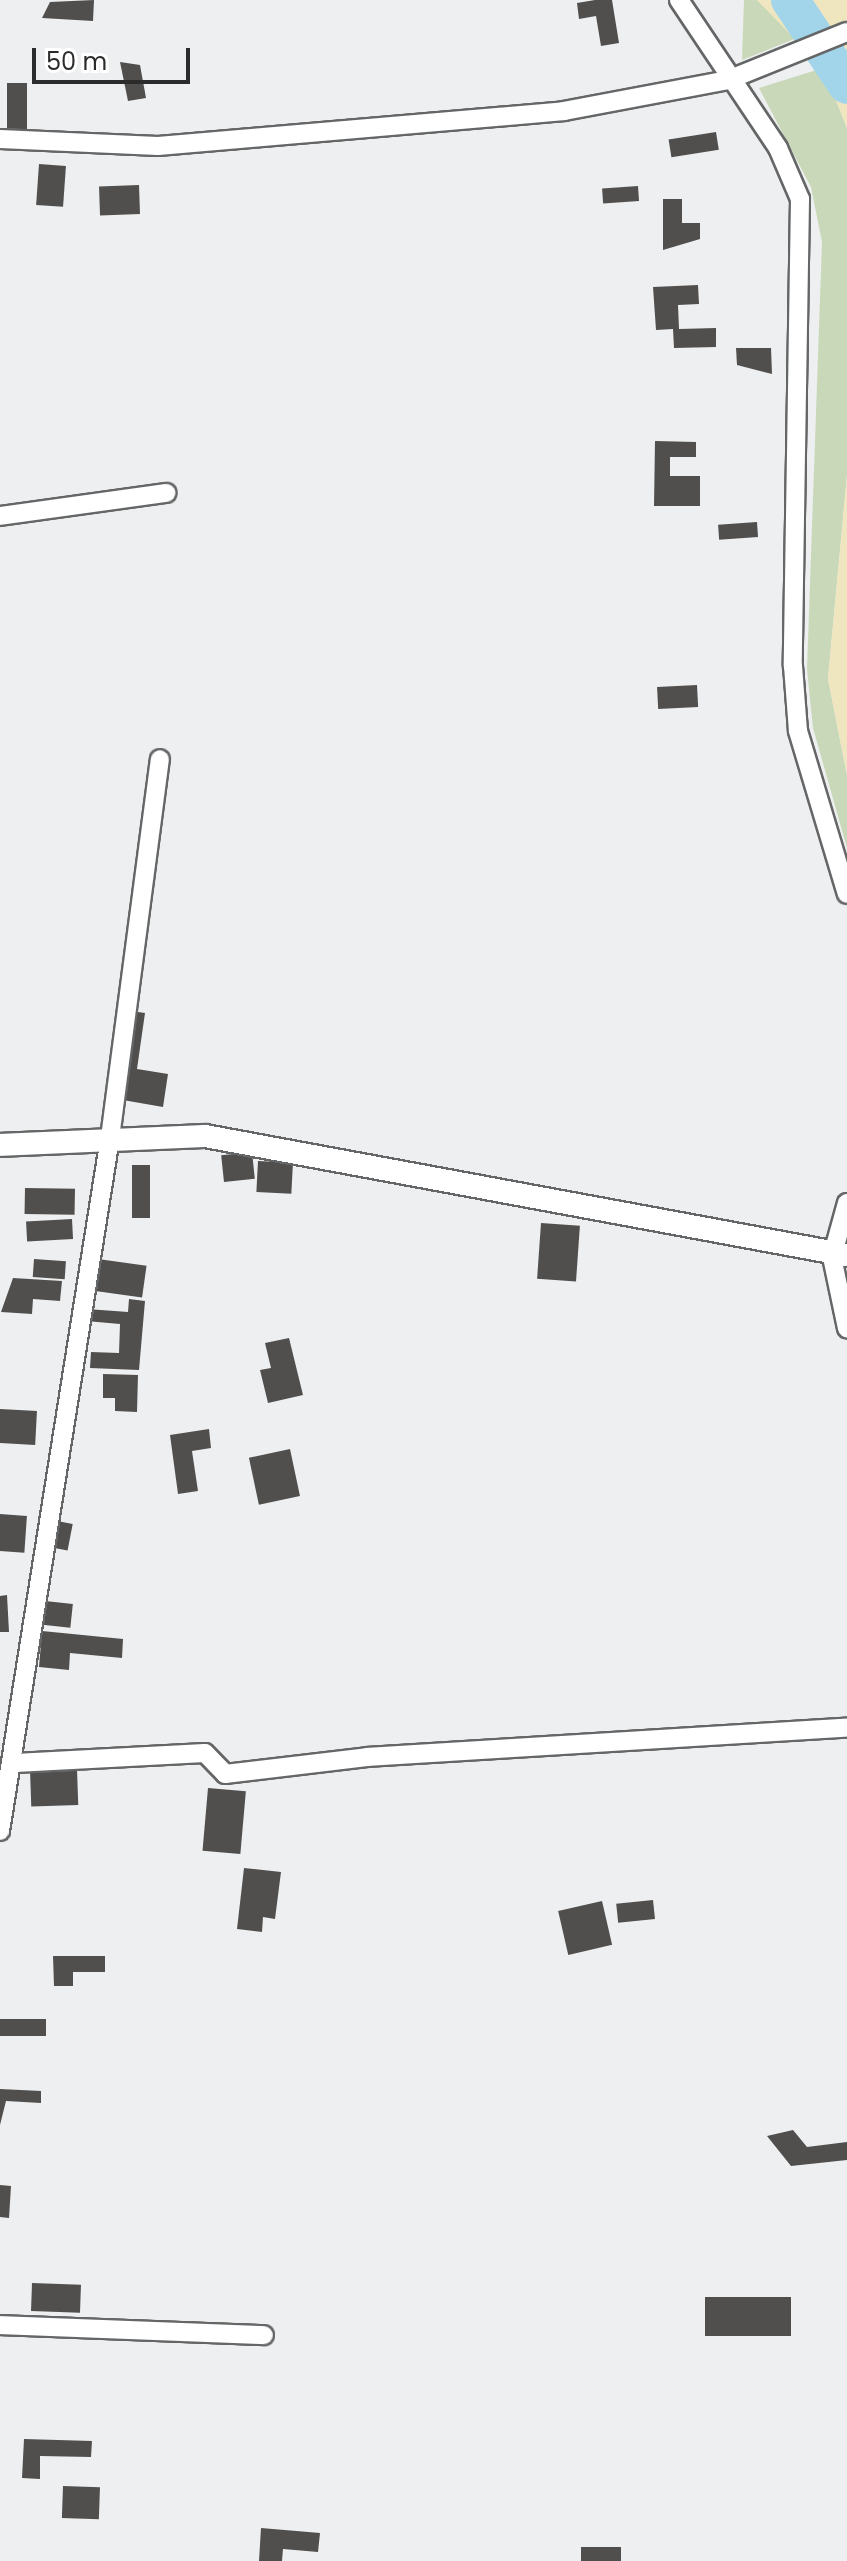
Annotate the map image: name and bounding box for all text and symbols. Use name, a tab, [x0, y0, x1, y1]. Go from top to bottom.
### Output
scale bar	[36, 32, 194, 82]
text: 50 m	[46, 45, 107, 78]

